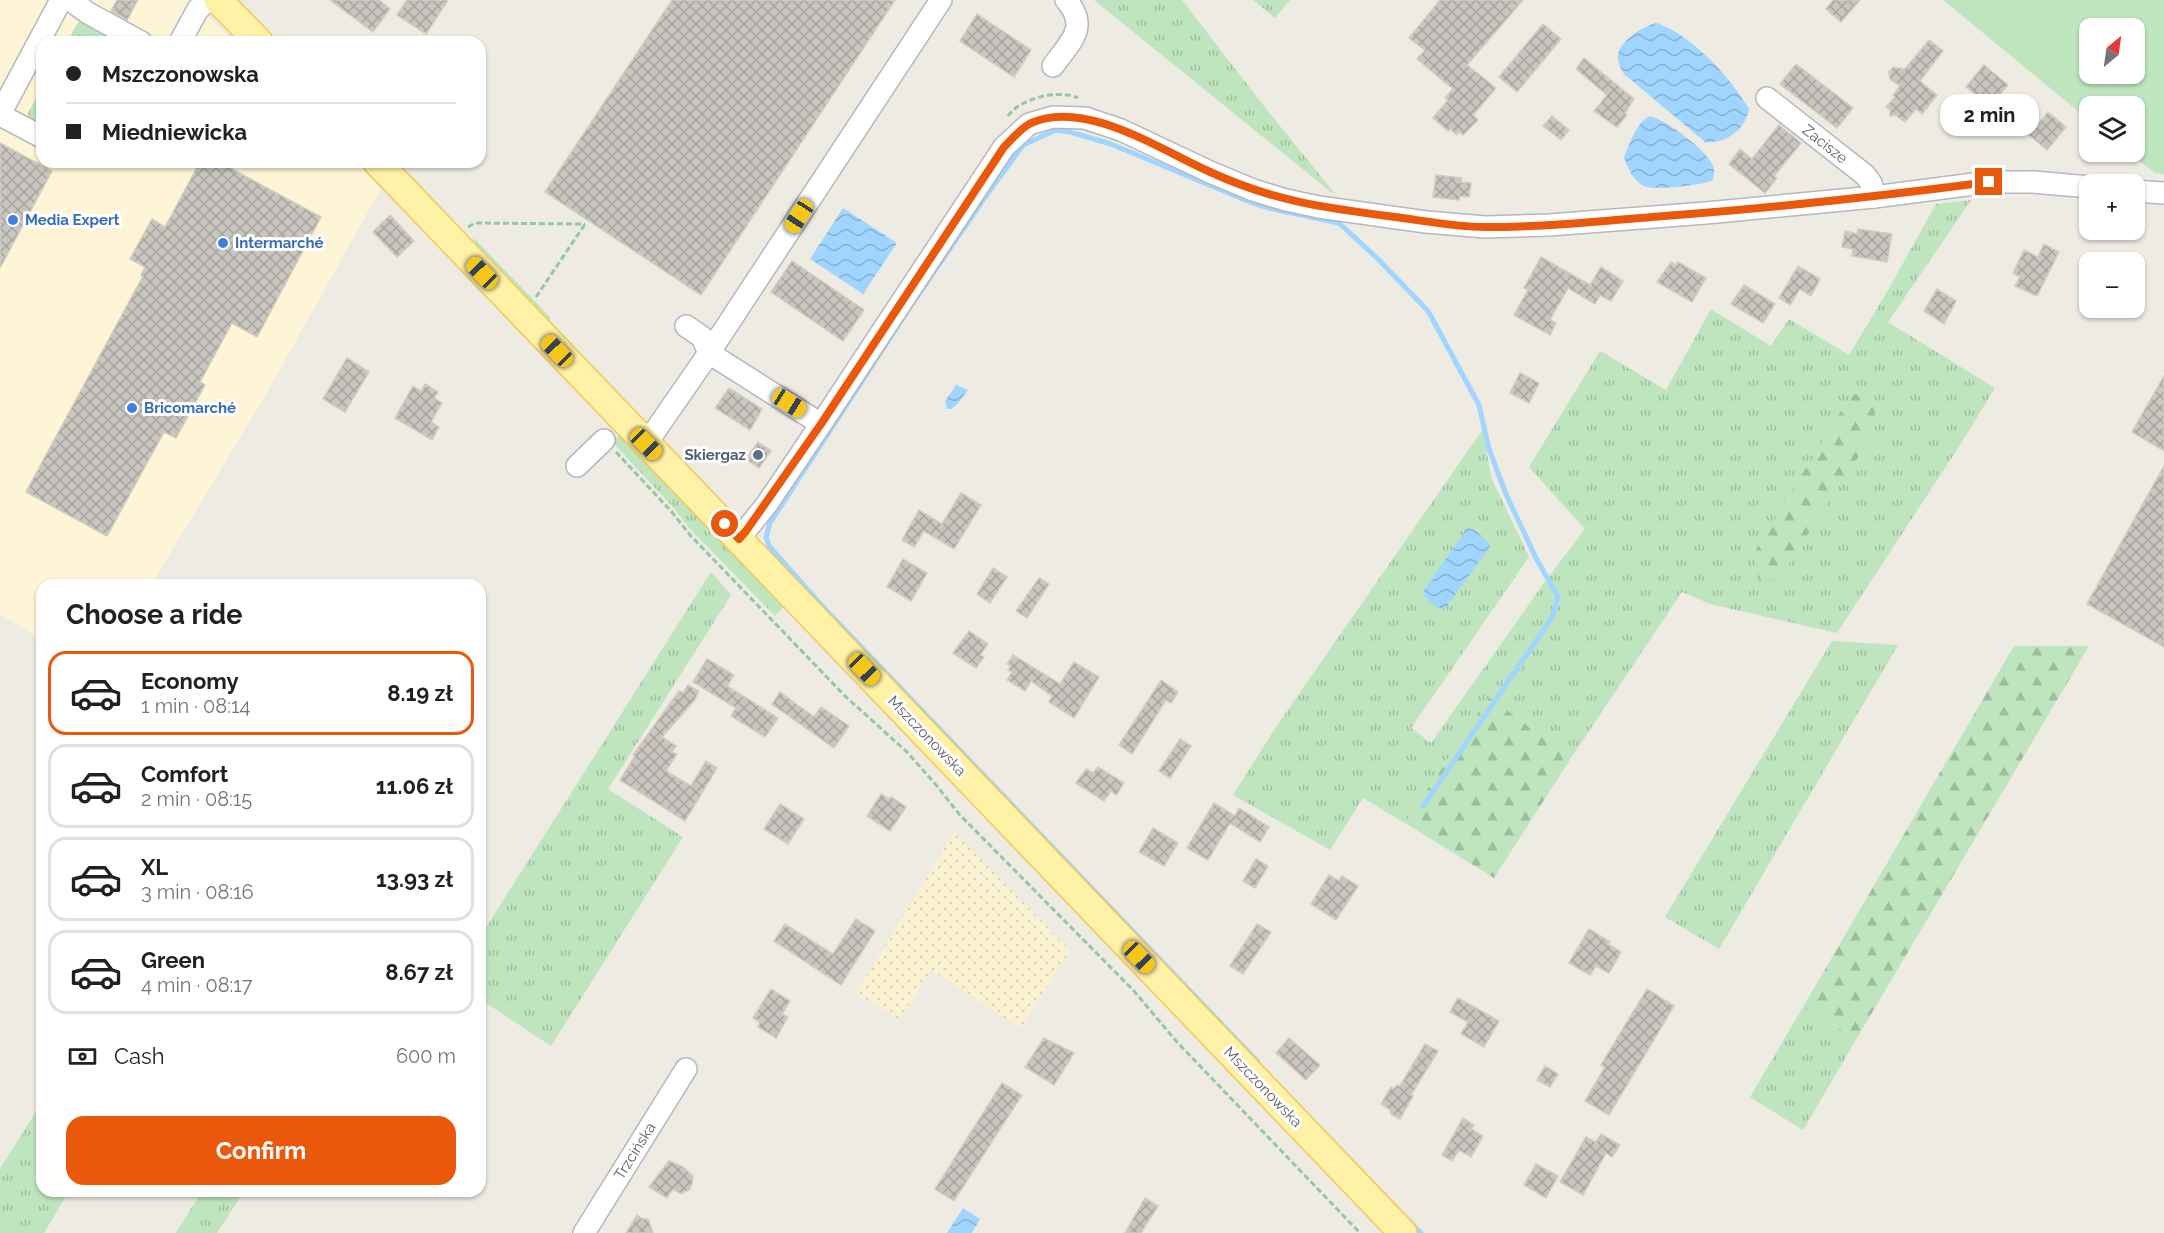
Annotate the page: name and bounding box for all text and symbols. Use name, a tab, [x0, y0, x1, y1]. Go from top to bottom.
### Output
north arrow	[2079, 18, 2145, 84]
map controls	[2079, 18, 2145, 318]
text: Mszczonowska	[102, 61, 259, 87]
callout: 2 min	[1940, 95, 2038, 137]
button: layers	[2079, 96, 2145, 162]
text: 2 min	[1964, 103, 2015, 127]
text: Miedniewicka	[102, 119, 247, 145]
street label: Zacisze	[1799, 121, 1851, 167]
route end	[1975, 168, 2002, 195]
button: +	[2079, 174, 2145, 240]
car	[782, 196, 816, 236]
place label: Media Expert	[25, 211, 120, 229]
marker: Media Expert	[6, 213, 20, 227]
place label: Intermarché	[235, 234, 324, 252]
marker: Intermarché	[216, 236, 230, 250]
button: −	[2079, 252, 2145, 318]
car	[463, 254, 501, 292]
car	[538, 332, 576, 370]
car	[769, 386, 809, 420]
place label: Bricomarché	[144, 399, 236, 417]
marker: Bricomarché	[125, 401, 139, 415]
car	[627, 425, 665, 463]
place label: Skiergaz	[684, 446, 746, 464]
marker: Skiergaz	[751, 448, 765, 462]
route start	[711, 510, 738, 537]
text: Choose a ride	[66, 599, 242, 630]
car	[845, 650, 883, 688]
icon: car	[69, 666, 123, 720]
text: Economy	[141, 668, 239, 694]
text: 8.19 zł	[387, 680, 453, 706]
street label: Mszczonowska	[884, 692, 970, 780]
text: 1 min · 08:14	[141, 694, 250, 718]
icon: car	[69, 759, 123, 813]
text: Comfort	[141, 761, 228, 787]
text: 11.06 zł	[376, 773, 453, 799]
text: 2 min · 08:15	[141, 787, 252, 811]
icon: car	[69, 852, 123, 906]
text: XL	[141, 854, 168, 880]
text: 13.93 zł	[376, 866, 453, 892]
text: 3 min · 08:16	[141, 880, 254, 904]
car	[1120, 938, 1158, 976]
icon: car	[69, 945, 123, 999]
text: Green	[141, 947, 205, 973]
text: 8.67 zł	[385, 959, 453, 985]
text: 4 min · 08:17	[141, 973, 252, 997]
icon: cash	[66, 1040, 99, 1073]
text: Cash	[114, 1043, 165, 1069]
street label: Mszczonowska	[1220, 1043, 1306, 1131]
text: 600 m	[396, 1044, 456, 1068]
button: Confirm	[66, 1116, 456, 1185]
street label: Trzcińska	[610, 1119, 660, 1183]

